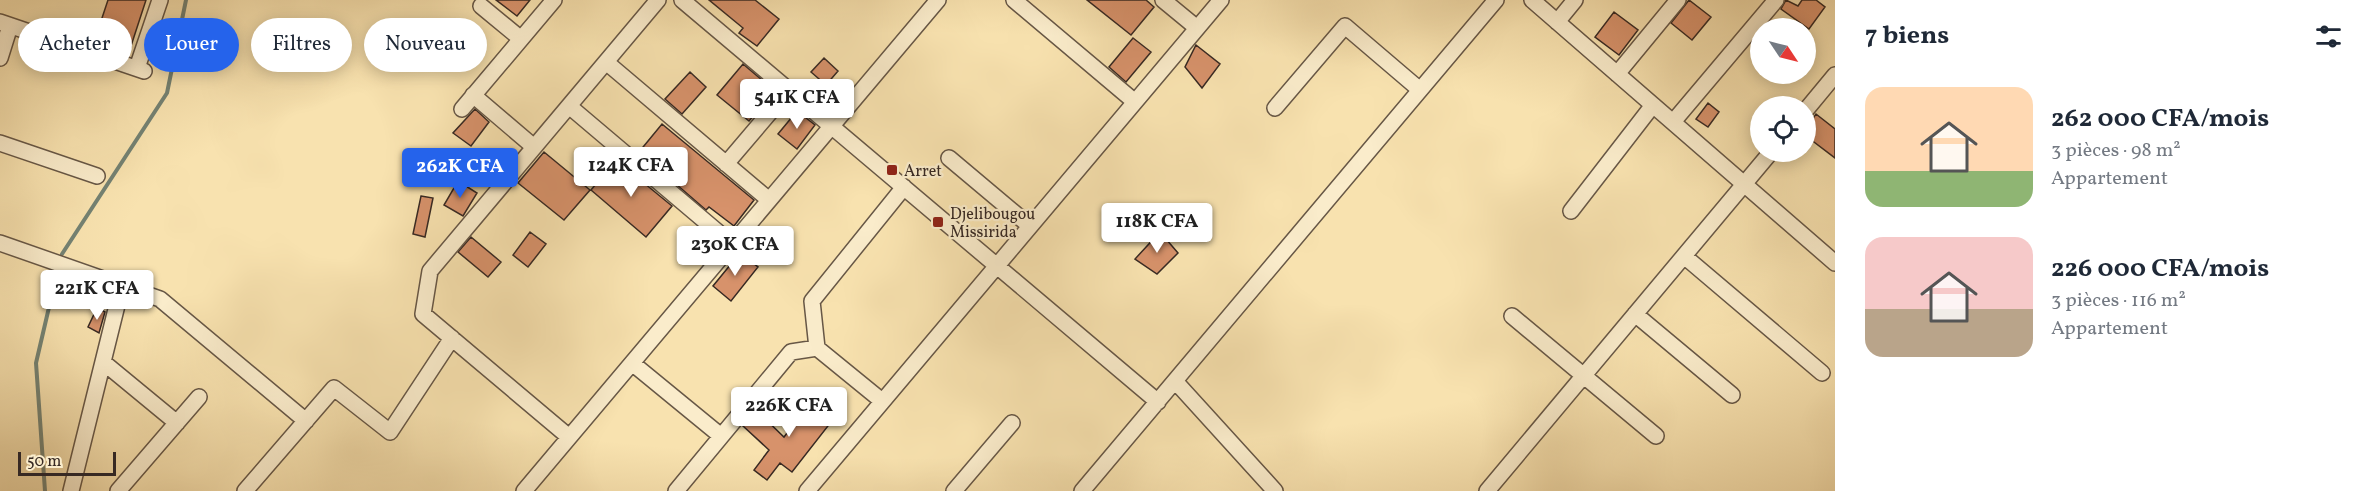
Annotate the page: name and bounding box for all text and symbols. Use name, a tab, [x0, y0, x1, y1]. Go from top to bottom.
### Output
chip: Acheter	[18, 18, 132, 72]
chip: Louer	[144, 18, 239, 72]
chip: Filtres	[251, 18, 352, 72]
chip: Nouveau	[364, 18, 487, 72]
north arrow	[1750, 18, 1816, 84]
map controls	[1750, 18, 1816, 162]
text: 7 biens	[1865, 18, 1949, 54]
icon: filters	[2312, 20, 2345, 53]
pin: 541K CFA	[735, 79, 859, 130]
text: 541K CFA	[754, 84, 840, 112]
button: locate	[1750, 96, 1816, 162]
text: 262 000 CFA/mois	[2051, 101, 2269, 137]
icon: home	[1913, 111, 1985, 183]
text: 3 pièces · 98 m²	[2051, 137, 2181, 165]
pin: 124K CFA	[569, 147, 693, 198]
pin: 262K CFA	[398, 148, 522, 199]
text: 124K CFA	[588, 152, 674, 180]
text: 262K CFA	[416, 153, 504, 181]
place label: Arret	[904, 161, 942, 183]
marker: Arret	[885, 163, 899, 177]
text: Appartement	[2051, 165, 2168, 193]
pin: 118K CFA	[1095, 203, 1219, 254]
place label: Djelibougou Missirida	[950, 204, 1035, 244]
text: 118K CFA	[1115, 208, 1199, 236]
marker: Djelibougou Missirida	[931, 215, 945, 229]
pin: 230K CFA	[673, 226, 797, 277]
text: 230K CFA	[691, 231, 779, 259]
text: 226 000 CFA/mois	[2051, 251, 2269, 287]
icon: home	[1913, 261, 1985, 333]
pin: 221K CFA	[35, 270, 159, 321]
text: 221K CFA	[55, 275, 140, 303]
text: 3 pièces · 116 m²	[2051, 287, 2186, 315]
text: Appartement	[2051, 315, 2168, 343]
pin: 226K CFA	[727, 387, 851, 438]
text: 226K CFA	[745, 392, 833, 420]
scale bar	[18, 449, 116, 476]
text: 50 m	[27, 451, 61, 473]

